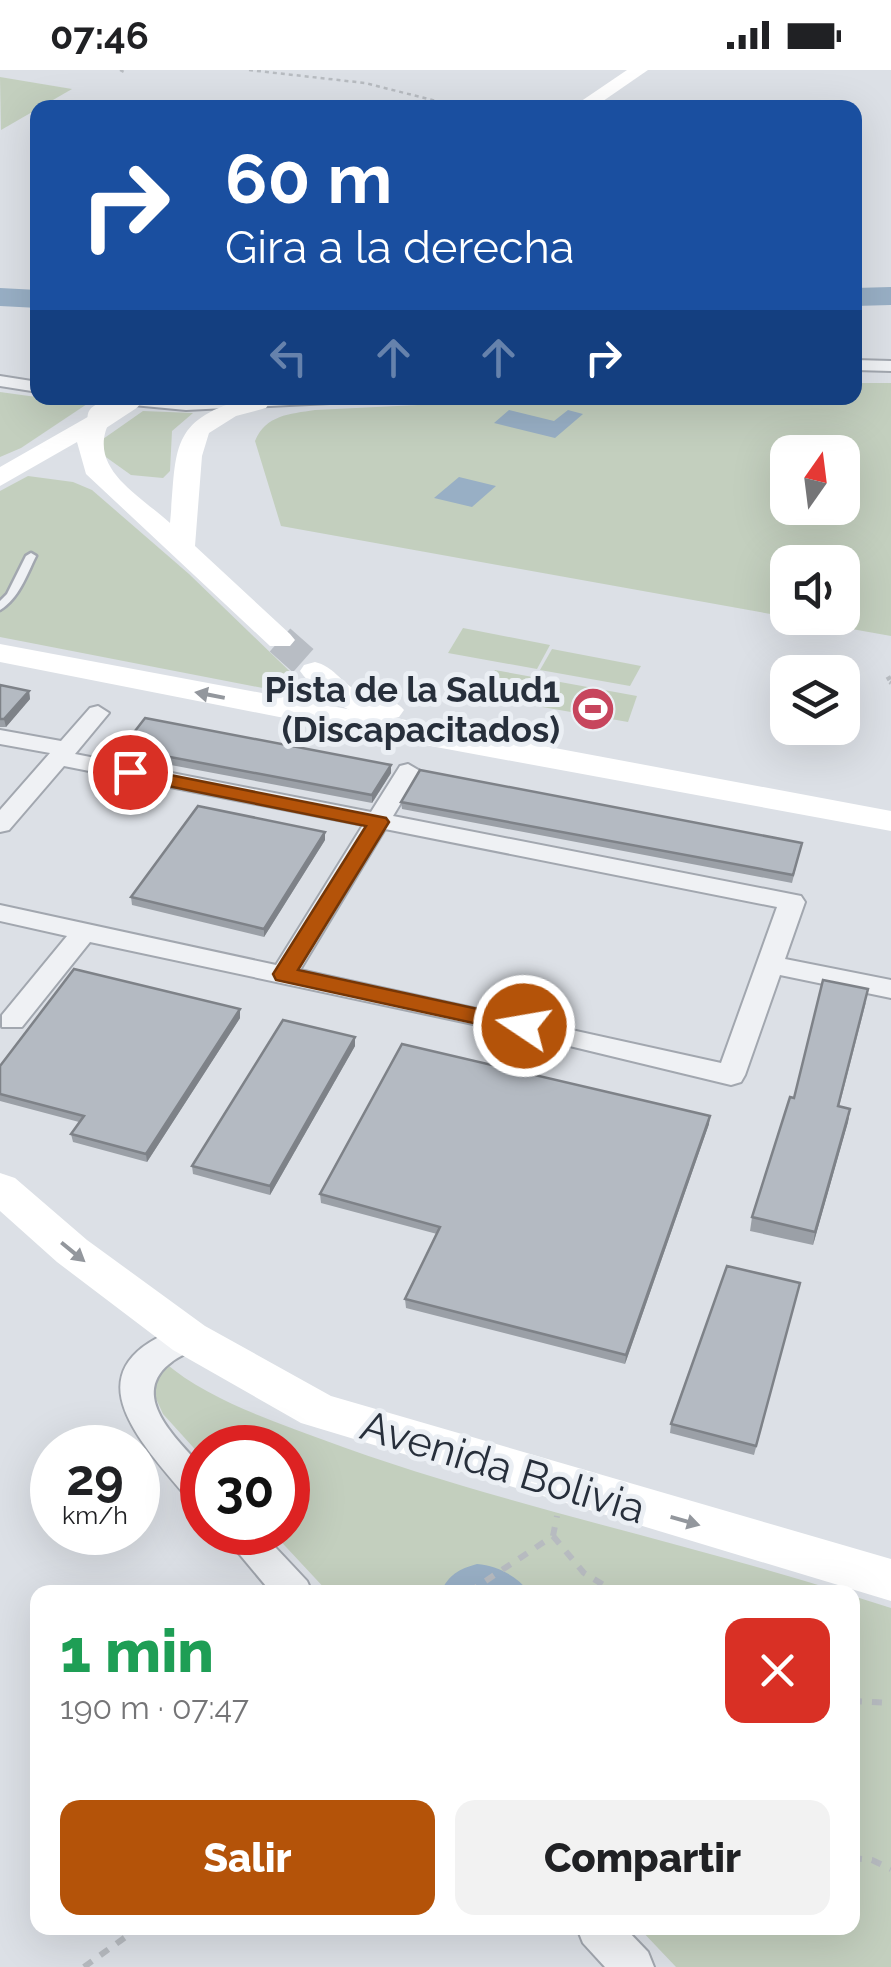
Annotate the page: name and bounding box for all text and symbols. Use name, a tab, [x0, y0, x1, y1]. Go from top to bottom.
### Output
text: 07:46	[50, 13, 149, 58]
text: 60 m	[225, 137, 392, 219]
icon: right	[60, 140, 190, 270]
text: Gira a la derecha	[225, 221, 574, 274]
icon: left	[261, 330, 316, 385]
icon: ahead	[366, 330, 421, 385]
icon: ahead	[471, 330, 526, 385]
icon: right	[576, 330, 631, 385]
north arrow	[770, 435, 860, 525]
map controls	[770, 435, 860, 745]
button: sound	[770, 545, 860, 635]
button: layers	[770, 655, 860, 745]
place label: Pista de la Salud1 (Discapacitados)	[265, 669, 560, 750]
one-way arrow	[194, 686, 225, 702]
sports icon: Pista de la Salud1 (Discapacitados)	[570, 686, 616, 732]
pin	[88, 730, 173, 815]
icon: arrive	[103, 745, 158, 800]
position arrow	[472, 974, 576, 1078]
one-way arrow	[61, 1241, 86, 1262]
street label: Avenida Bolivia	[355, 1400, 651, 1534]
speed limit sign: 30	[180, 1425, 310, 1555]
text: 29	[66, 1448, 124, 1507]
text: km/h	[62, 1500, 128, 1530]
one-way arrow	[669, 1513, 700, 1529]
text: 1 min	[60, 1616, 214, 1686]
button: close	[725, 1618, 830, 1723]
text: 190 m · 07:47	[60, 1689, 249, 1726]
button: Salir	[60, 1800, 435, 1915]
button: Compartir	[455, 1800, 830, 1915]

